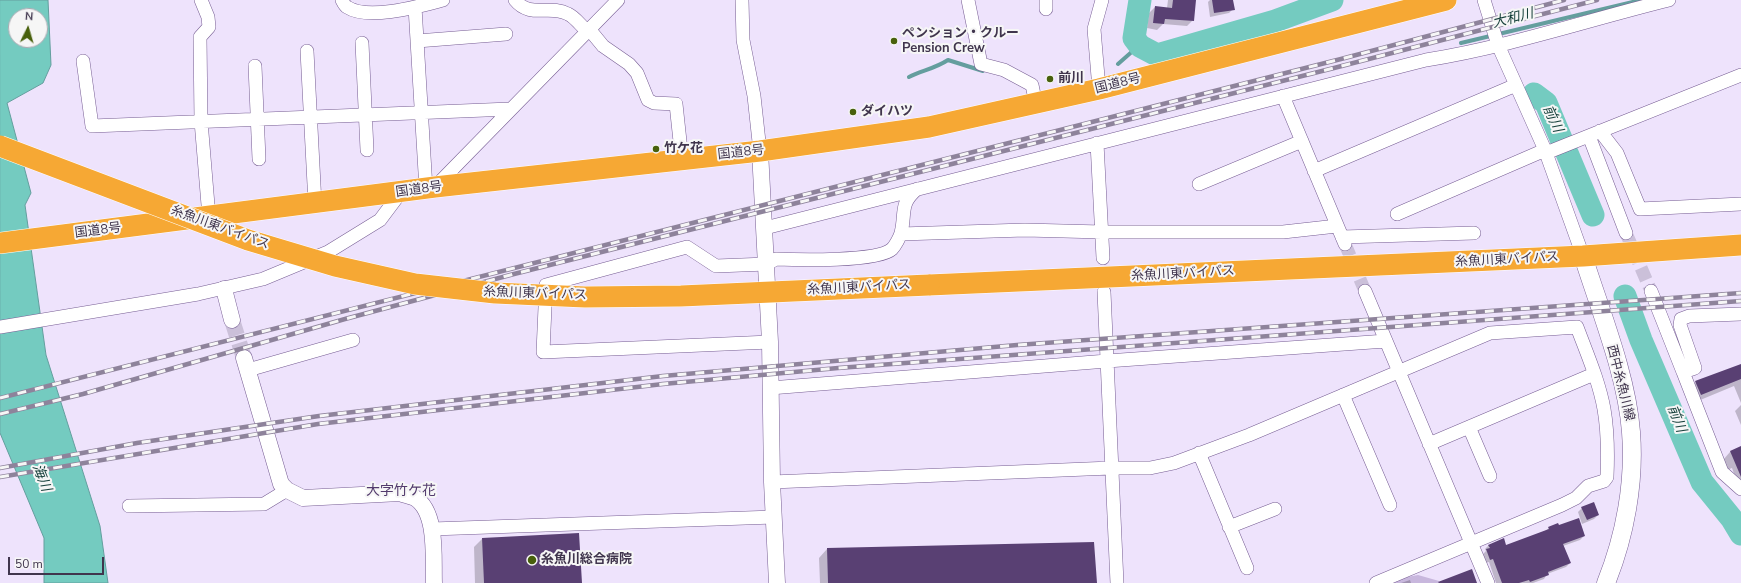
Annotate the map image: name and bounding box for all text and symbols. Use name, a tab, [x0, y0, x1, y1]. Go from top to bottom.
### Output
water label: 大和川	[1491, 6, 1535, 32]
north arrow	[8, 8, 48, 48]
text: N	[24, 9, 34, 24]
place label: ペンション・クルー Pension Crew	[902, 26, 1019, 57]
marker: ペンション・クルー Pension Crew	[889, 36, 899, 46]
place label: 前川	[1058, 71, 1084, 87]
street label: 国道8号	[1093, 71, 1143, 97]
marker: 前川	[1045, 74, 1055, 84]
water label: 前川	[1538, 103, 1566, 135]
place label: ダイハツ	[861, 104, 913, 120]
marker: ダイハツ	[848, 107, 858, 117]
place label: 竹ケ花	[664, 141, 703, 157]
street label: 国道8号	[717, 143, 765, 163]
marker: 竹ケ花	[651, 144, 661, 154]
street label: 国道8号	[395, 179, 443, 201]
street label: 糸魚川東バイパス	[168, 203, 272, 253]
street label: 国道8号	[74, 220, 122, 242]
street label: 糸魚川東バイパス	[1455, 249, 1559, 271]
street label: 糸魚川東バイパス	[1131, 263, 1235, 285]
street label: 糸魚川東バイパス	[807, 277, 911, 299]
street label: 糸魚川東バイパス	[483, 284, 587, 304]
street label: 西中糸魚川線	[1603, 343, 1637, 423]
water label: 前川	[1663, 403, 1689, 435]
water label: 海川	[28, 462, 54, 494]
district label: 大字竹ケ花	[366, 484, 436, 500]
scale bar	[10, 549, 106, 575]
place label: 糸魚川総合病院	[541, 552, 632, 568]
marker: 糸魚川総合病院	[526, 554, 538, 566]
text: 50 m	[15, 556, 43, 572]

